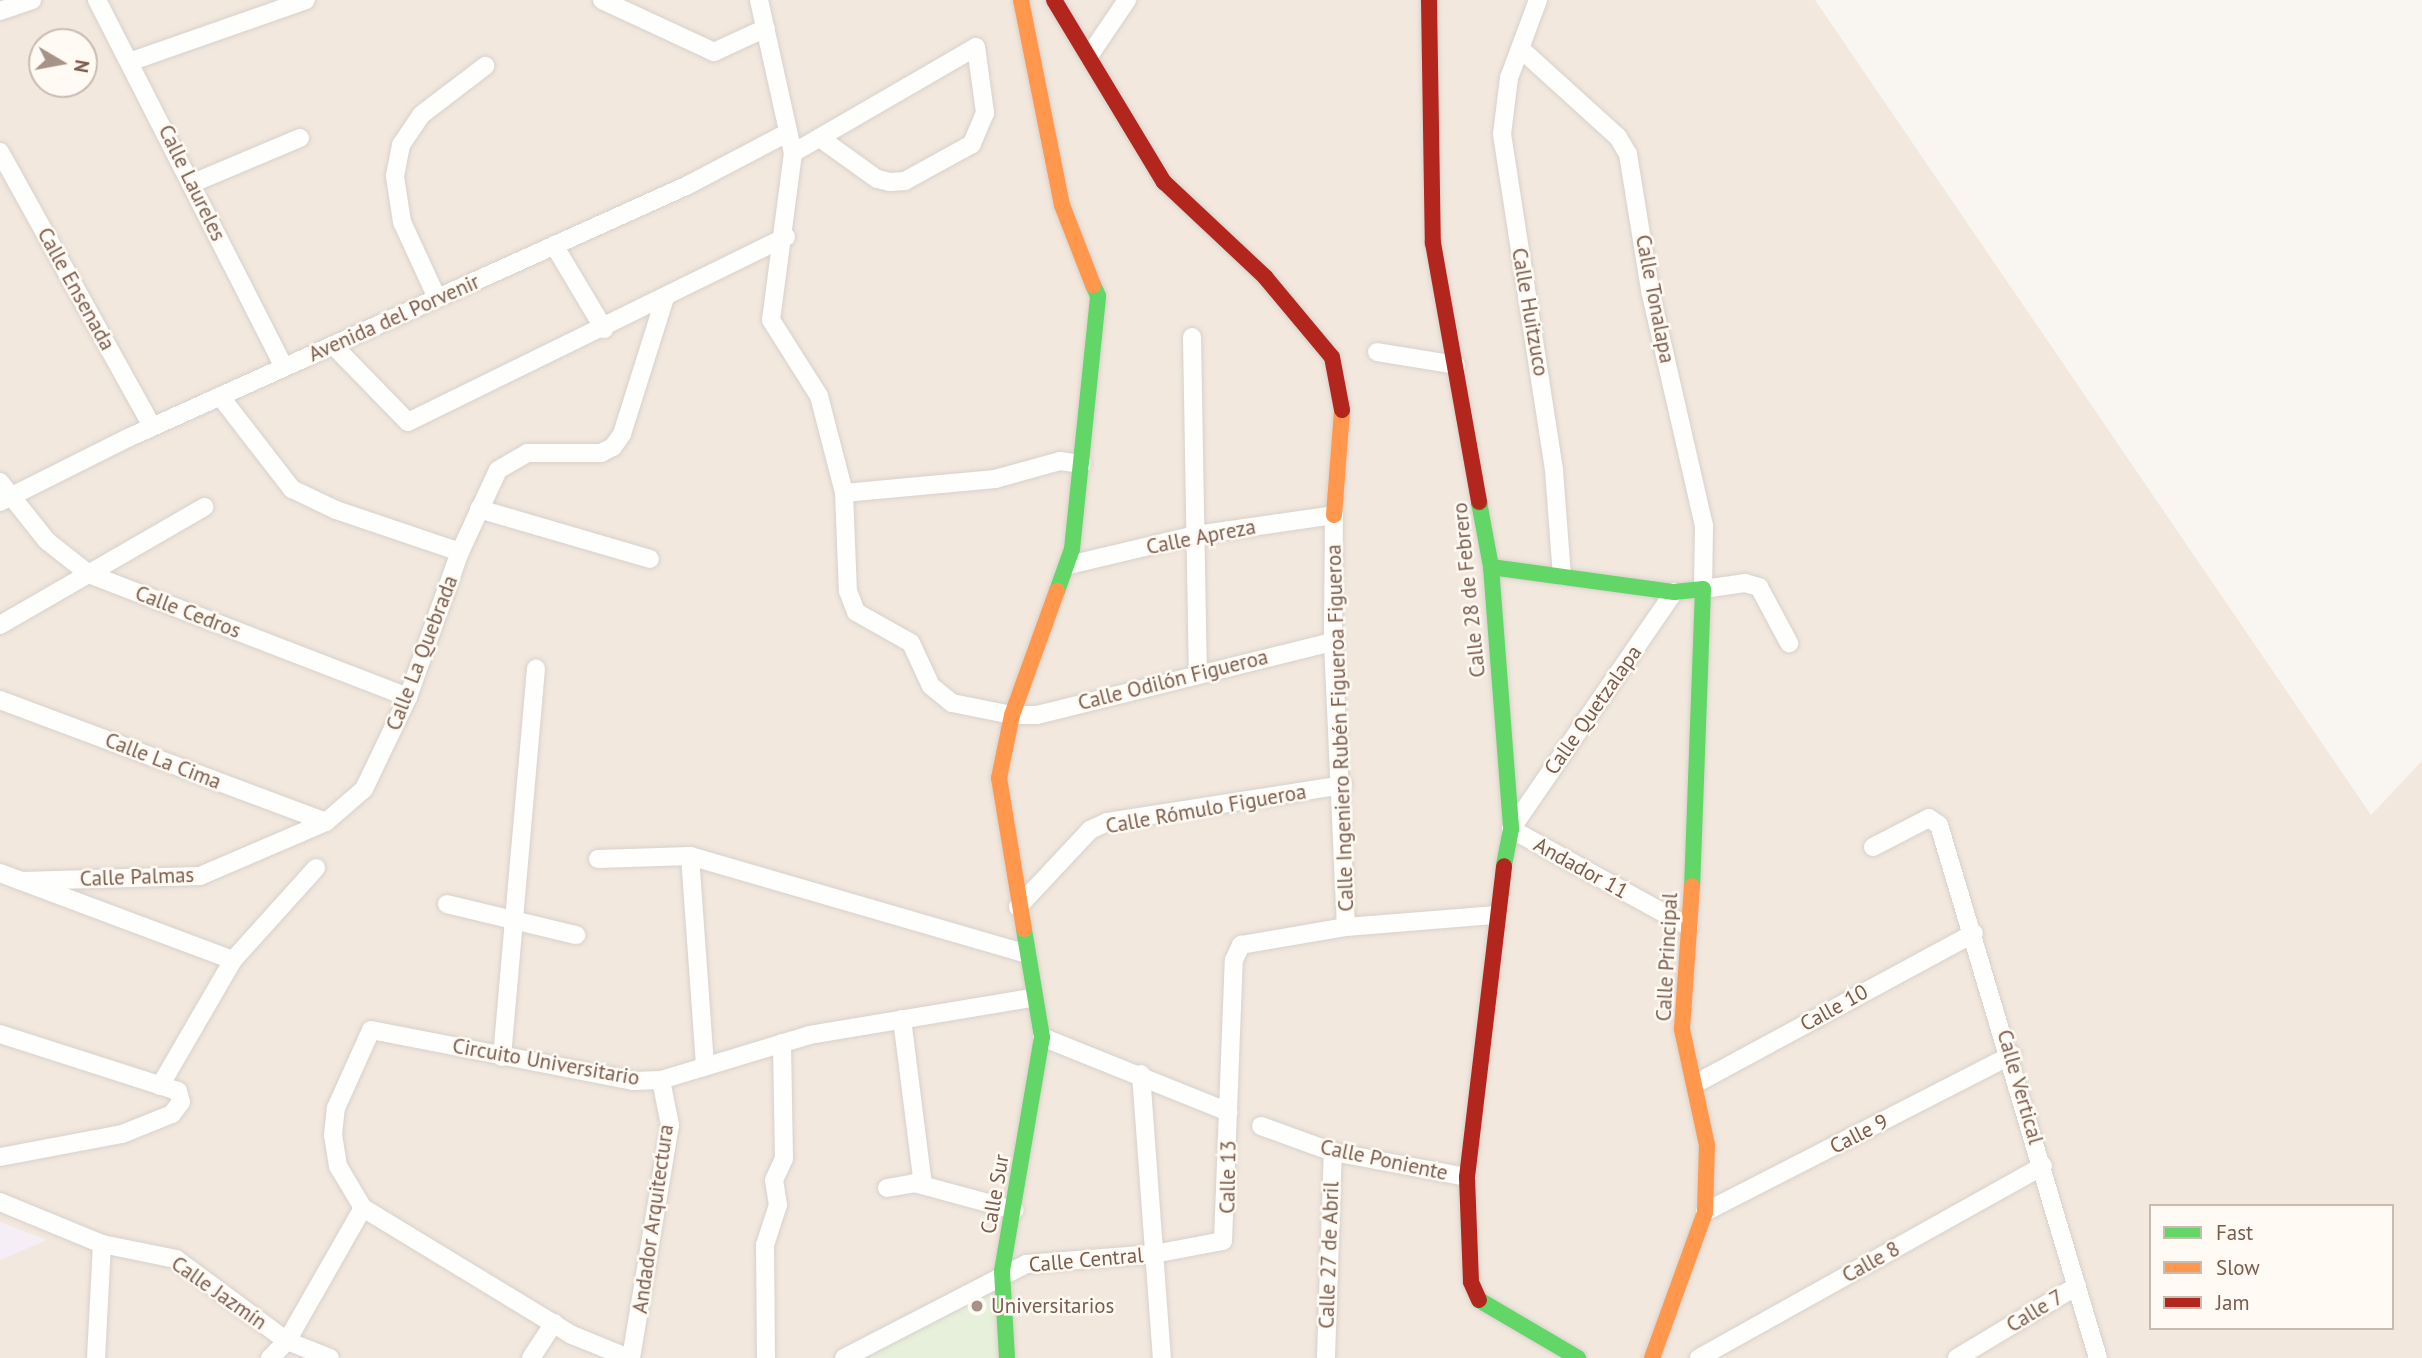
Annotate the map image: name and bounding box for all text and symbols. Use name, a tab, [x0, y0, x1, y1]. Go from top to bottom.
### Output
north arrow	[28, 28, 98, 98]
text: N	[69, 58, 95, 75]
street label: Calle Laureles	[153, 121, 231, 245]
street label: Calle Ensenada	[32, 223, 120, 355]
street label: Calle Tonalapa	[1630, 232, 1680, 366]
street label: Calle Huitzuco	[1506, 246, 1554, 378]
street label: Avenida del Porvenir	[305, 269, 483, 367]
street label: Calle 28 de Febrero	[1447, 501, 1491, 679]
street label: Calle Apreza	[1144, 514, 1258, 560]
street label: Calle Ingeniero Rubén Figueroa Figueroa	[1321, 544, 1359, 912]
street label: Calle La Quebrada	[381, 572, 463, 734]
street label: Calle Cedros	[132, 580, 244, 644]
street label: Calle Quetzalapa	[1539, 640, 1647, 780]
street label: Calle Odilón Figueroa	[1075, 644, 1271, 716]
street label: Calle La Cima	[101, 727, 225, 795]
street label: Calle Rómulo Figueroa	[1104, 779, 1308, 839]
street label: Andador 11	[1530, 832, 1632, 904]
street label: Calle Palmas	[79, 862, 195, 892]
street label: Calle Principal	[1651, 892, 1683, 1022]
street label: Calle 10	[1796, 979, 1872, 1037]
street label: Calle Vertical	[1992, 1027, 2048, 1147]
street label: Circuito Universitario	[451, 1033, 641, 1091]
street label: Calle 9	[1826, 1109, 1892, 1159]
street label: Andador Arquitectura	[627, 1123, 679, 1315]
street label: Calle Poniente	[1318, 1134, 1450, 1186]
street label: Calle 13	[1215, 1140, 1241, 1214]
street label: Calle Sur	[976, 1152, 1014, 1236]
street label: Calle 27 de Abril	[1314, 1180, 1344, 1330]
legend	[2149, 1204, 2394, 1330]
text: Fast	[2216, 1219, 2253, 1246]
street label: Calle 8	[1838, 1236, 1904, 1288]
street label: Calle Central	[1028, 1242, 1144, 1278]
street label: Calle Jazmín	[166, 1251, 272, 1335]
text: Slow	[2216, 1254, 2260, 1281]
street label: Calle 7	[2002, 1284, 2068, 1338]
text: Jam	[2216, 1289, 2250, 1316]
place label: Universitarios	[991, 1293, 1114, 1319]
marker: Universitarios	[969, 1298, 985, 1314]

